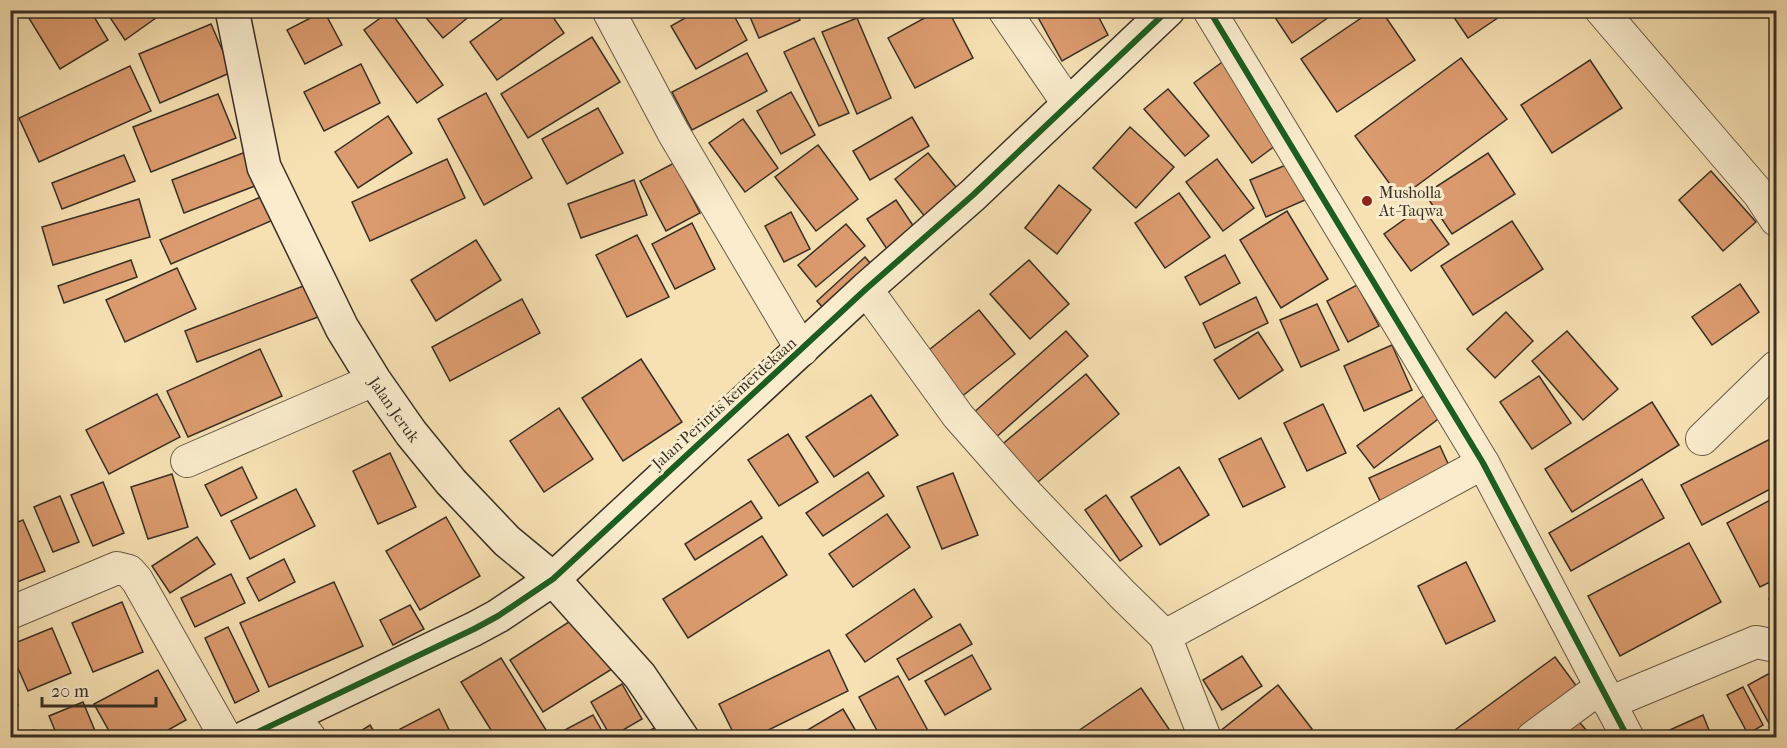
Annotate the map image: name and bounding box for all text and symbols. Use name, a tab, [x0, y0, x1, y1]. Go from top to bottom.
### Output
place label: Musholla At-Taqwa	[1378, 183, 1444, 220]
marker: Musholla At-Taqwa	[1360, 194, 1374, 208]
street label: Jalan Perintis kemerdekaan	[646, 333, 801, 474]
street label: Jalan Jeruk	[364, 371, 424, 446]
scale bar	[42, 670, 156, 708]
text: 20 m	[51, 681, 89, 702]

